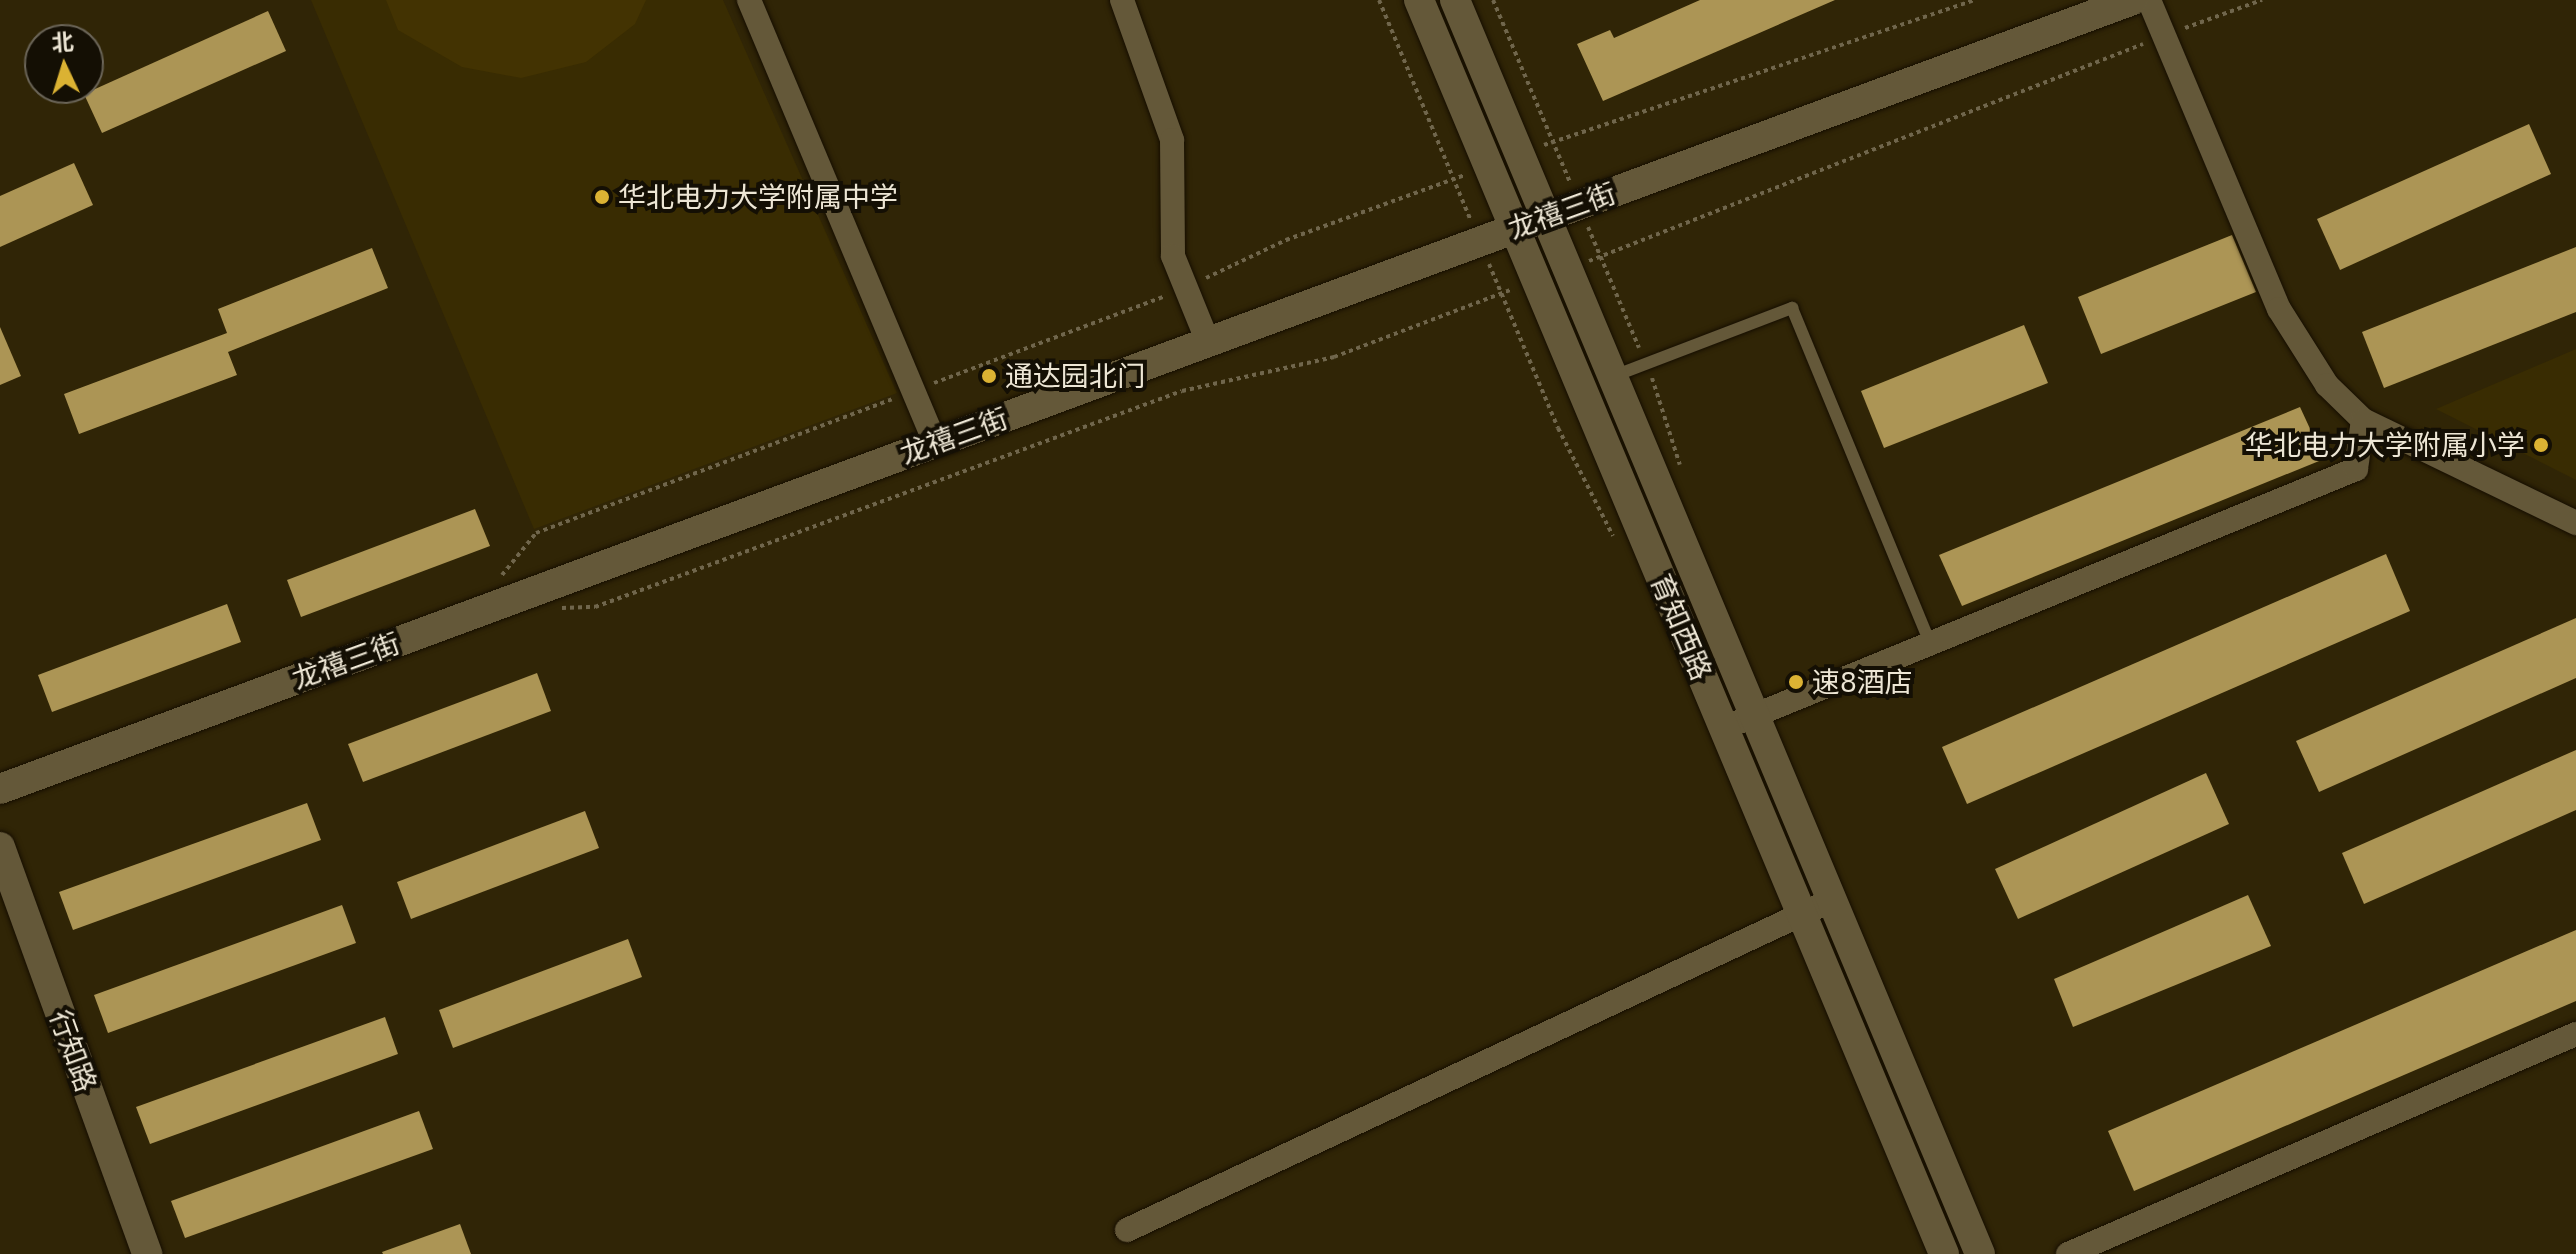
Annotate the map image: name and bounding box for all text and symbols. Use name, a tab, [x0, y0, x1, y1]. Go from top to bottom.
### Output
north arrow	[24, 24, 104, 104]
text: 北	[50, 26, 74, 57]
street label: 龙禧三街	[1504, 176, 1620, 246]
place label: 华北电力大学附属中学	[618, 180, 898, 214]
marker: 华北电力大学附属中学	[593, 188, 611, 206]
place label: 通达园北门	[1005, 359, 1145, 393]
marker: 通达园北门	[980, 367, 998, 385]
street label: 龙禧三街	[896, 401, 1012, 471]
place label: 华北电力大学附属小学	[2245, 428, 2525, 462]
marker: 华北电力大学附属小学	[2532, 436, 2550, 454]
street label: 育知西路	[1644, 569, 1718, 685]
street label: 龙禧三街	[288, 626, 404, 696]
place label: 速8酒店	[1812, 665, 1913, 699]
marker: 速8酒店	[1787, 673, 1805, 691]
street label: 行知路	[43, 1006, 103, 1096]

